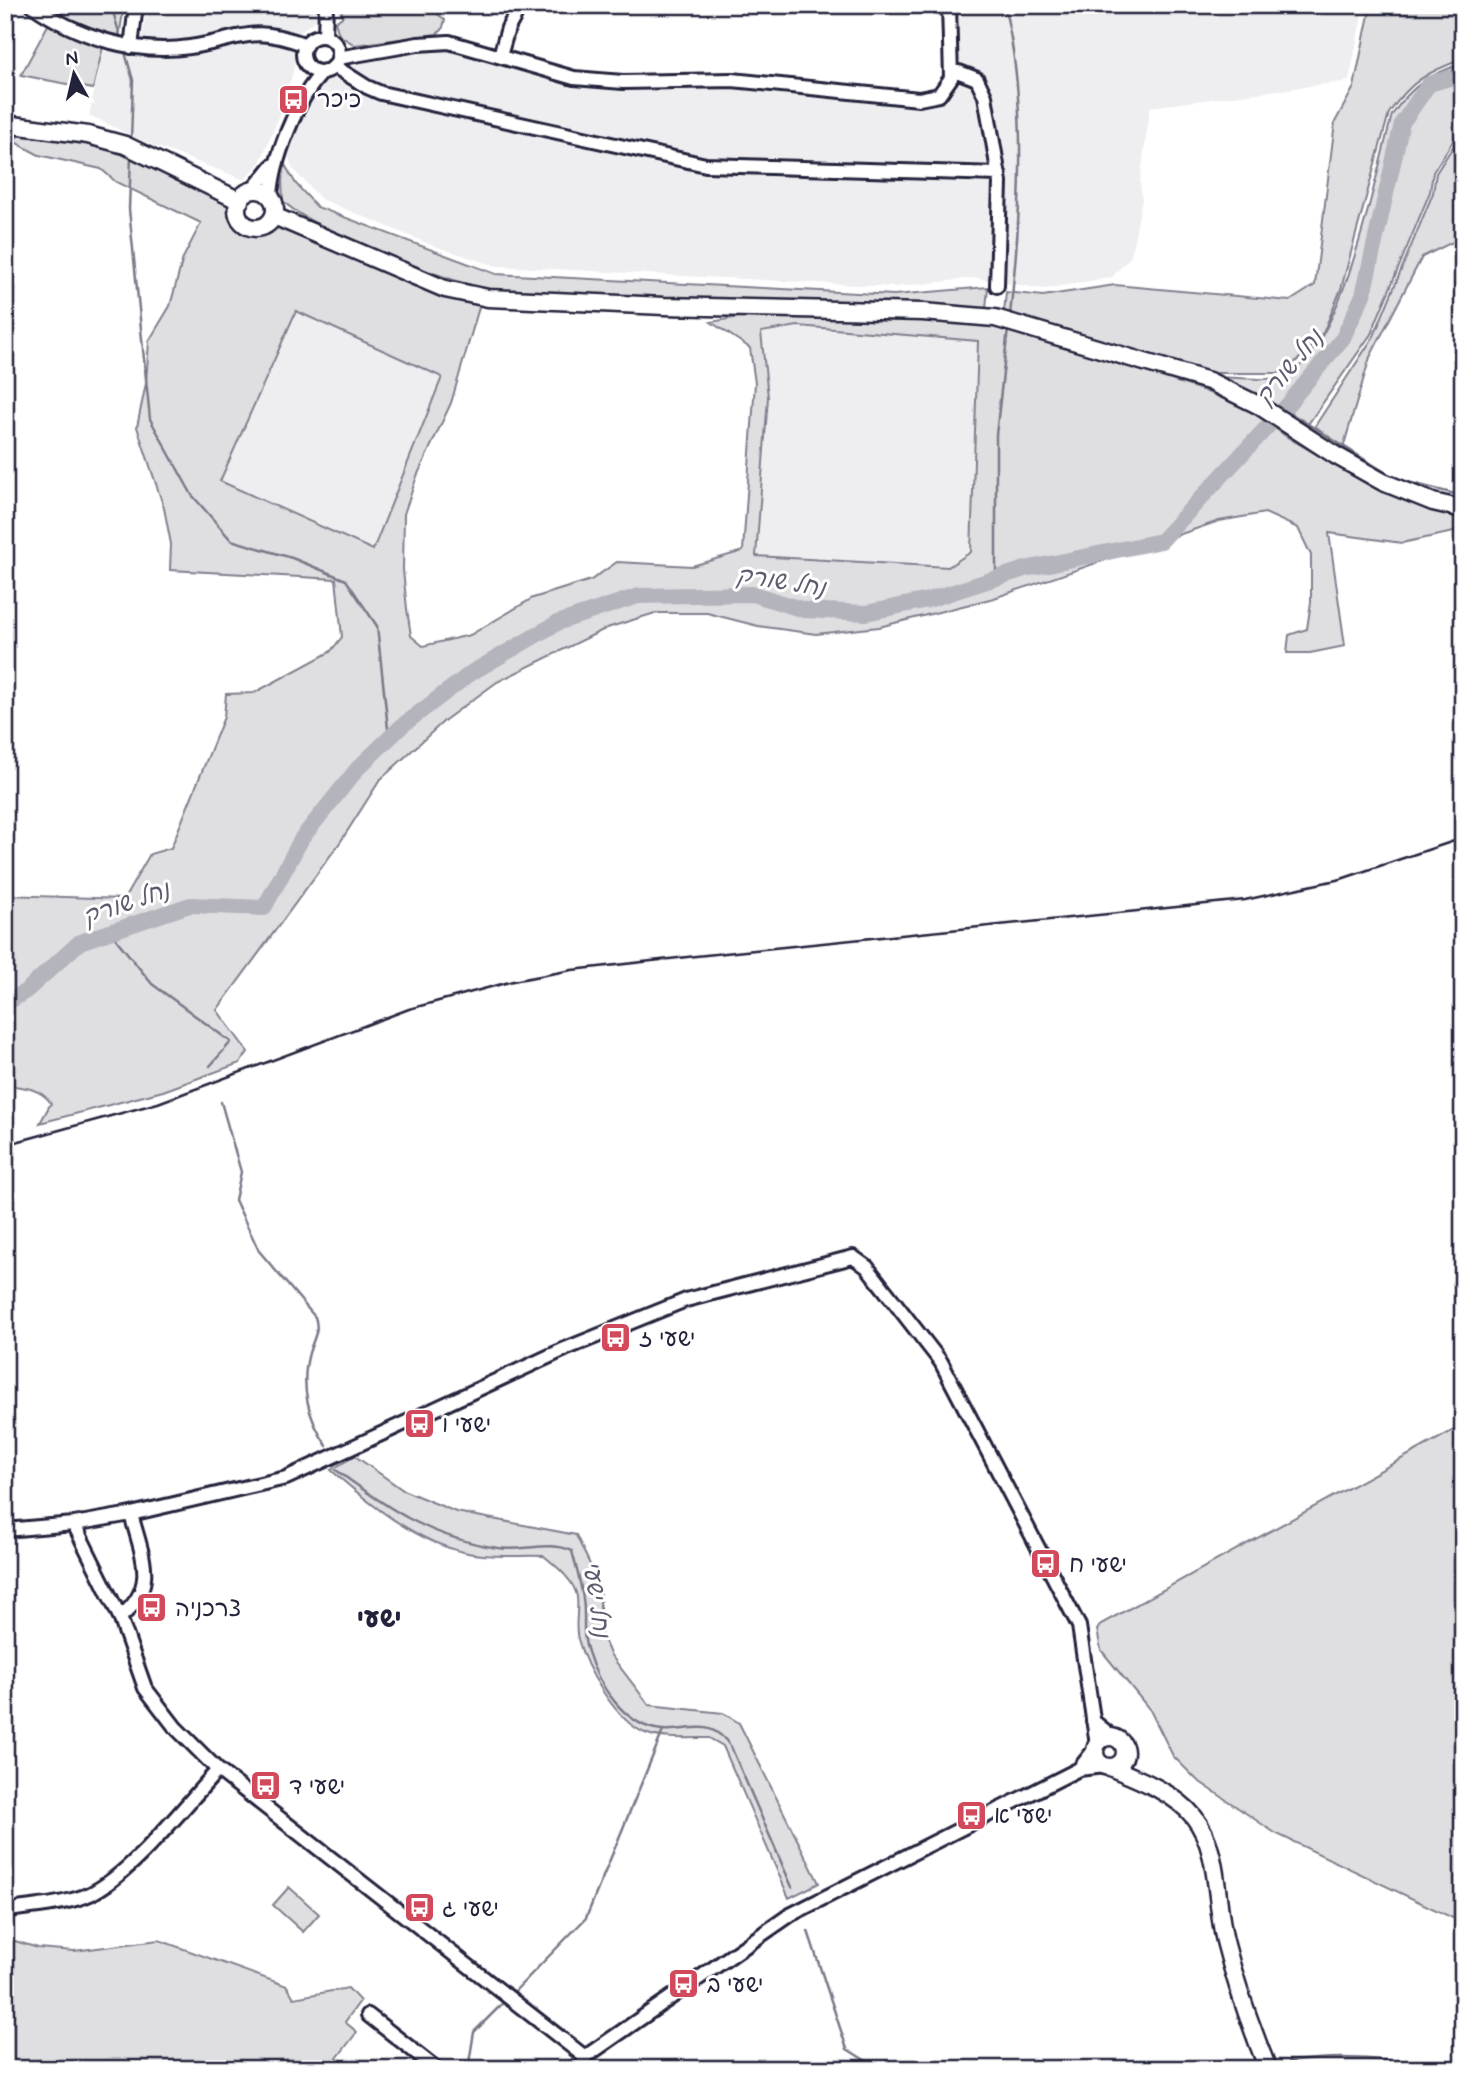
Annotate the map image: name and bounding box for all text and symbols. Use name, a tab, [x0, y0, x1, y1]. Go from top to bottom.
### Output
north arrow	[38, 38, 108, 108]
text: N	[64, 45, 80, 72]
bus stop icon: כיכר	[277, 82, 311, 116]
place label: כיכר	[317, 86, 361, 116]
water label: נחל שורק	[1250, 322, 1332, 412]
water label: נחל שורק	[734, 560, 829, 605]
water label: נחל שורק	[79, 875, 176, 934]
bus stop icon: ישעי ז	[599, 1321, 633, 1355]
place label: ישעי ז	[639, 1325, 695, 1355]
bus stop icon: ישעי ו	[402, 1407, 436, 1441]
place label: ישעי ו	[442, 1411, 491, 1441]
bus stop icon: ישעי ח	[1029, 1547, 1063, 1581]
place label: ישעי ח	[1069, 1551, 1127, 1581]
water label: נחל ישעי	[575, 1559, 616, 1641]
bus stop icon: צרכניה	[135, 1591, 169, 1625]
place label: צרכניה	[175, 1595, 241, 1625]
district label: ישעי	[357, 1603, 401, 1637]
bus stop icon: ישעי ד	[249, 1769, 283, 1803]
place label: ישעי ד	[289, 1773, 345, 1803]
bus stop icon: ישעי א	[954, 1798, 988, 1832]
place label: ישעי א	[994, 1802, 1052, 1832]
bus stop icon: ישעי ג	[402, 1891, 436, 1925]
place label: ישעי ג	[442, 1895, 499, 1925]
bus stop icon: ישעי ב	[667, 1967, 701, 2001]
place label: ישעי ב	[707, 1971, 763, 2001]

